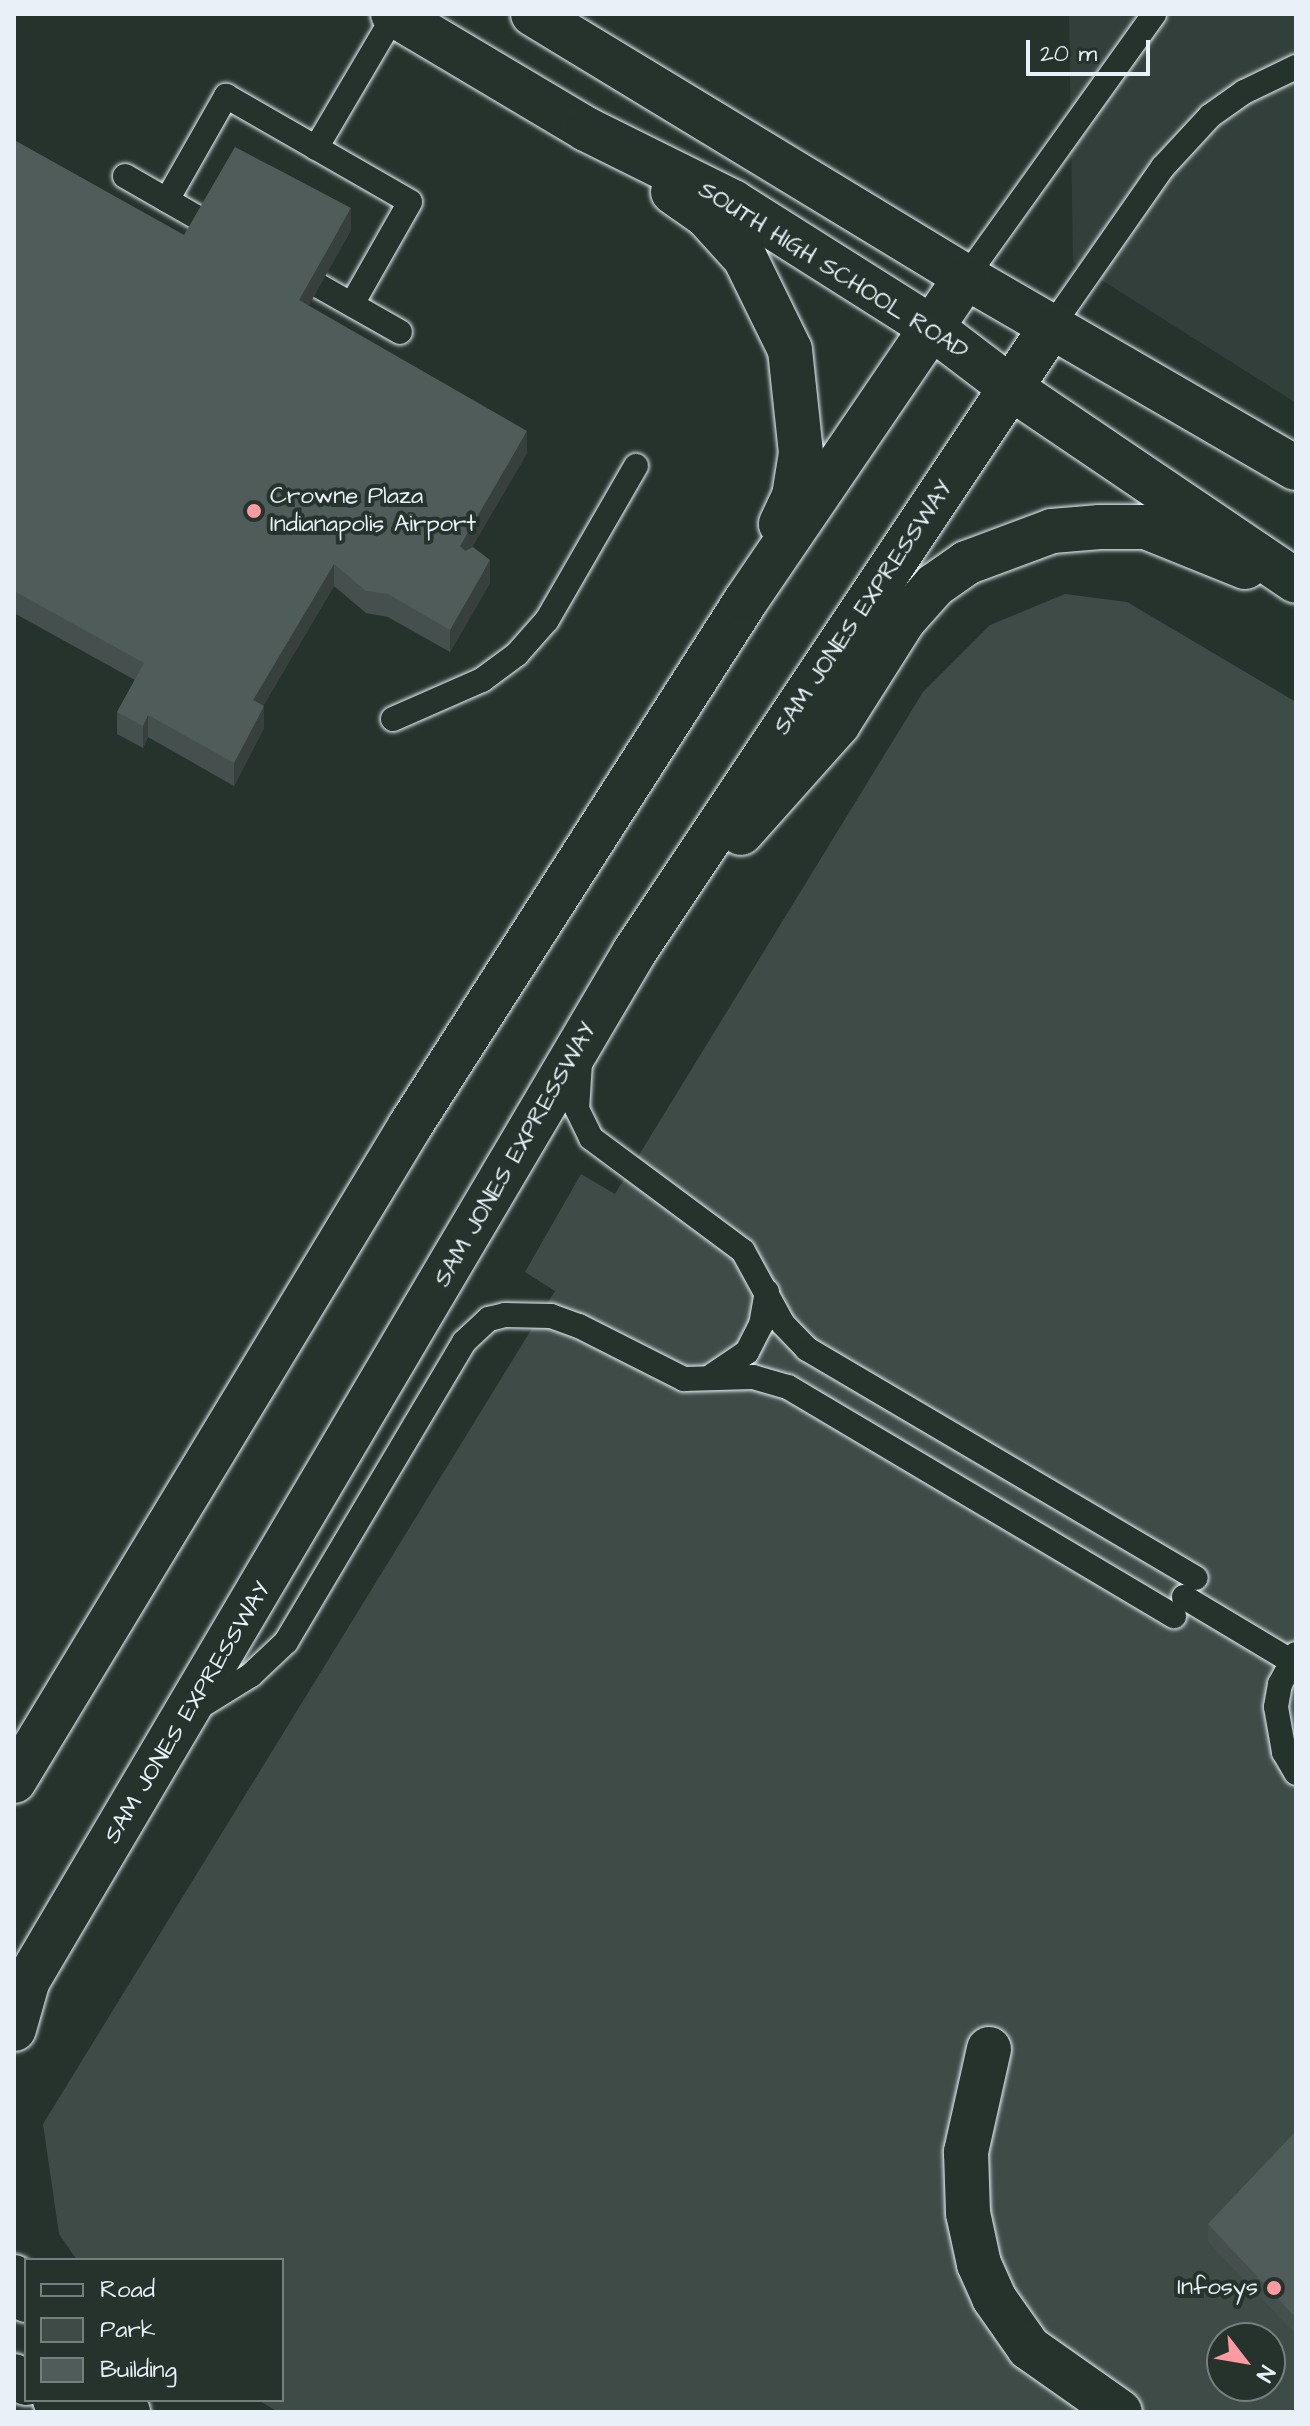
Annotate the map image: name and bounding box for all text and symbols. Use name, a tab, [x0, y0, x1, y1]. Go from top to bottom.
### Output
scale bar	[1030, 24, 1154, 74]
text: 20 m	[1040, 37, 1097, 71]
street label: SOUTH HIGH SCHOOL ROAD	[693, 176, 973, 366]
street label: SAM JONES EXPRESSWAY	[768, 476, 960, 740]
place label: Crowne Plaza Indianapolis Airport	[270, 483, 476, 539]
marker: Crowne Plaza Indianapolis Airport	[245, 502, 263, 520]
street label: SAM JONES EXPRESSWAY	[428, 1018, 604, 1292]
street label: SAM JONES EXPRESSWAY	[98, 1577, 278, 1849]
legend	[24, 2258, 284, 2402]
text: Road	[100, 2273, 155, 2307]
place label: Infosys	[1177, 2274, 1258, 2302]
marker: Infosys	[1265, 2279, 1283, 2297]
text: Park	[100, 2313, 156, 2347]
north arrow	[1206, 2322, 1286, 2402]
text: Building	[100, 2353, 177, 2387]
text: N	[1248, 2360, 1282, 2387]

